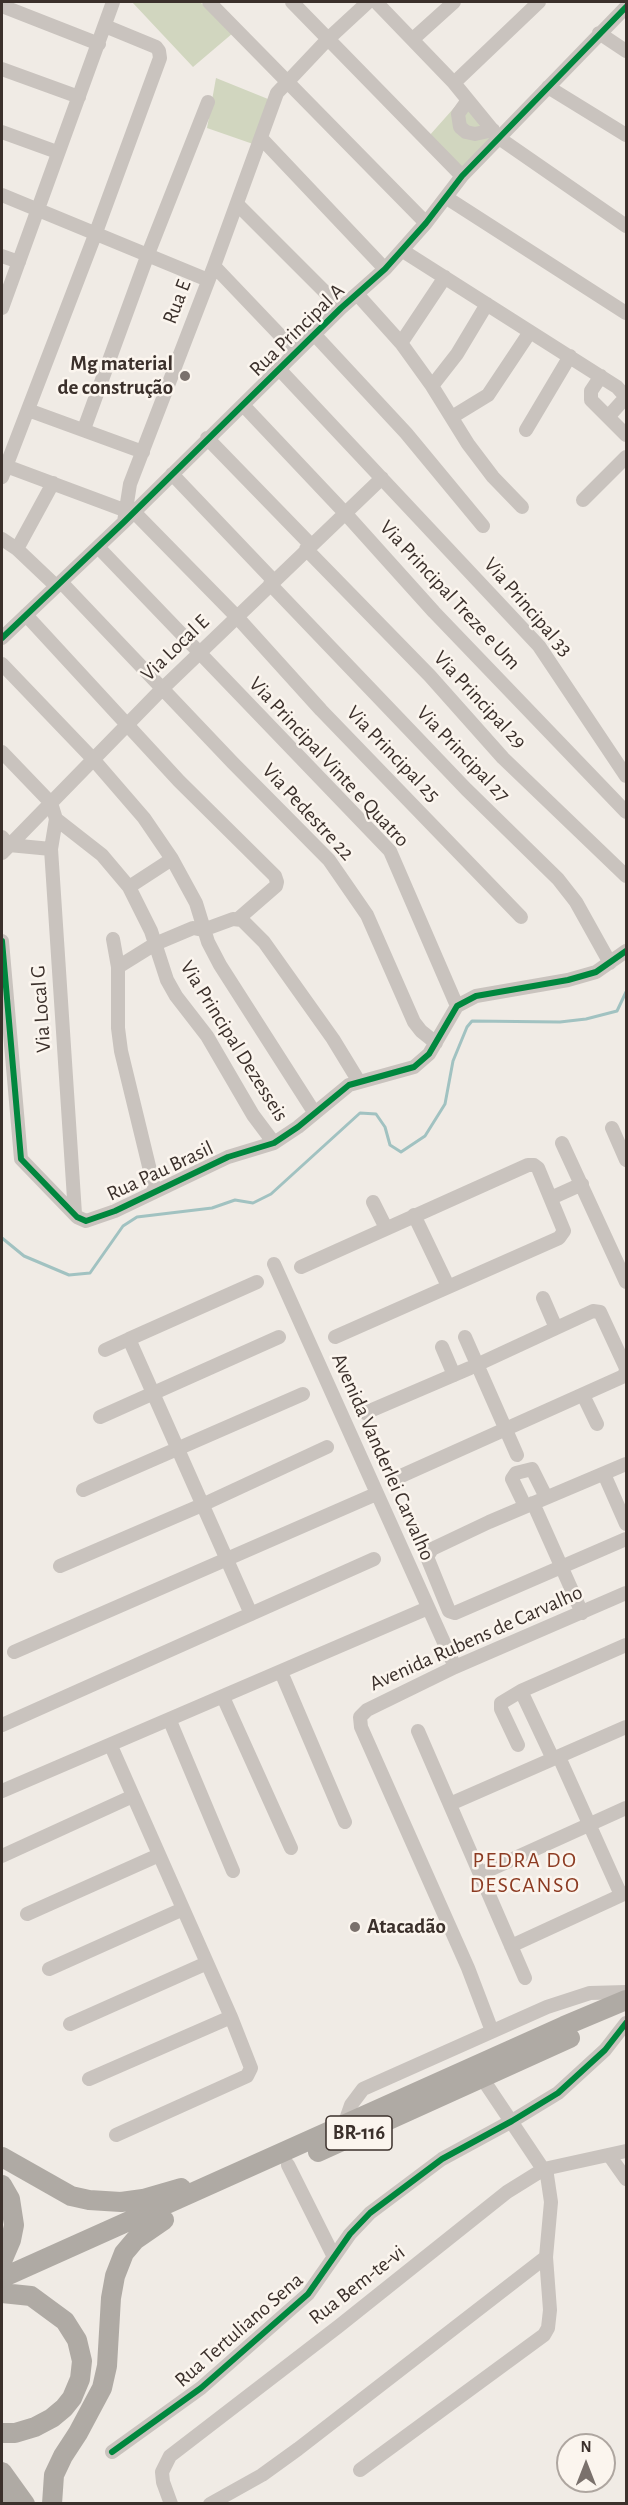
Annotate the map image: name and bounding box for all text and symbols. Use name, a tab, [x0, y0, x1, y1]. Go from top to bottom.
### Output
street label: Rua E	[157, 276, 197, 328]
street label: Rua Principal A	[244, 278, 350, 382]
place label: Mg material de construção	[58, 351, 173, 401]
marker: Mg material de construção	[178, 369, 192, 383]
street label: Via Principal Treze e Um	[374, 515, 526, 675]
street label: Via Principal 33	[478, 552, 578, 662]
street label: Via Local E	[136, 609, 214, 687]
street label: Via Principal 29	[428, 646, 532, 754]
street label: Via Principal Vinte e Quatro	[244, 672, 414, 852]
street label: Via Principal 25	[341, 701, 445, 807]
street label: Via Principal 27	[411, 701, 515, 807]
street label: Via Pedestre 22	[257, 758, 359, 866]
street label: Via Principal Dezesseis	[174, 956, 294, 1126]
street label: Via Local G	[25, 964, 57, 1054]
street label: Rua Pau Brasil	[103, 1135, 217, 1207]
street label: Avenida Vanderlei Carvalho	[326, 1350, 440, 1564]
street label: Avenida Rubens de Carvalho	[366, 1580, 586, 1696]
district label: PEDRA DO DESCANSO	[470, 1847, 580, 1898]
place label: Atacadão	[367, 1914, 446, 1940]
marker: Atacadão	[348, 1920, 362, 1934]
road number: BR-116	[326, 2116, 392, 2150]
street label: Rua Bem-te-vi	[304, 2240, 410, 2330]
street label: Rua Tertuliano Sena	[170, 2267, 308, 2393]
north arrow	[556, 2433, 616, 2493]
text: N	[580, 2439, 592, 2455]

